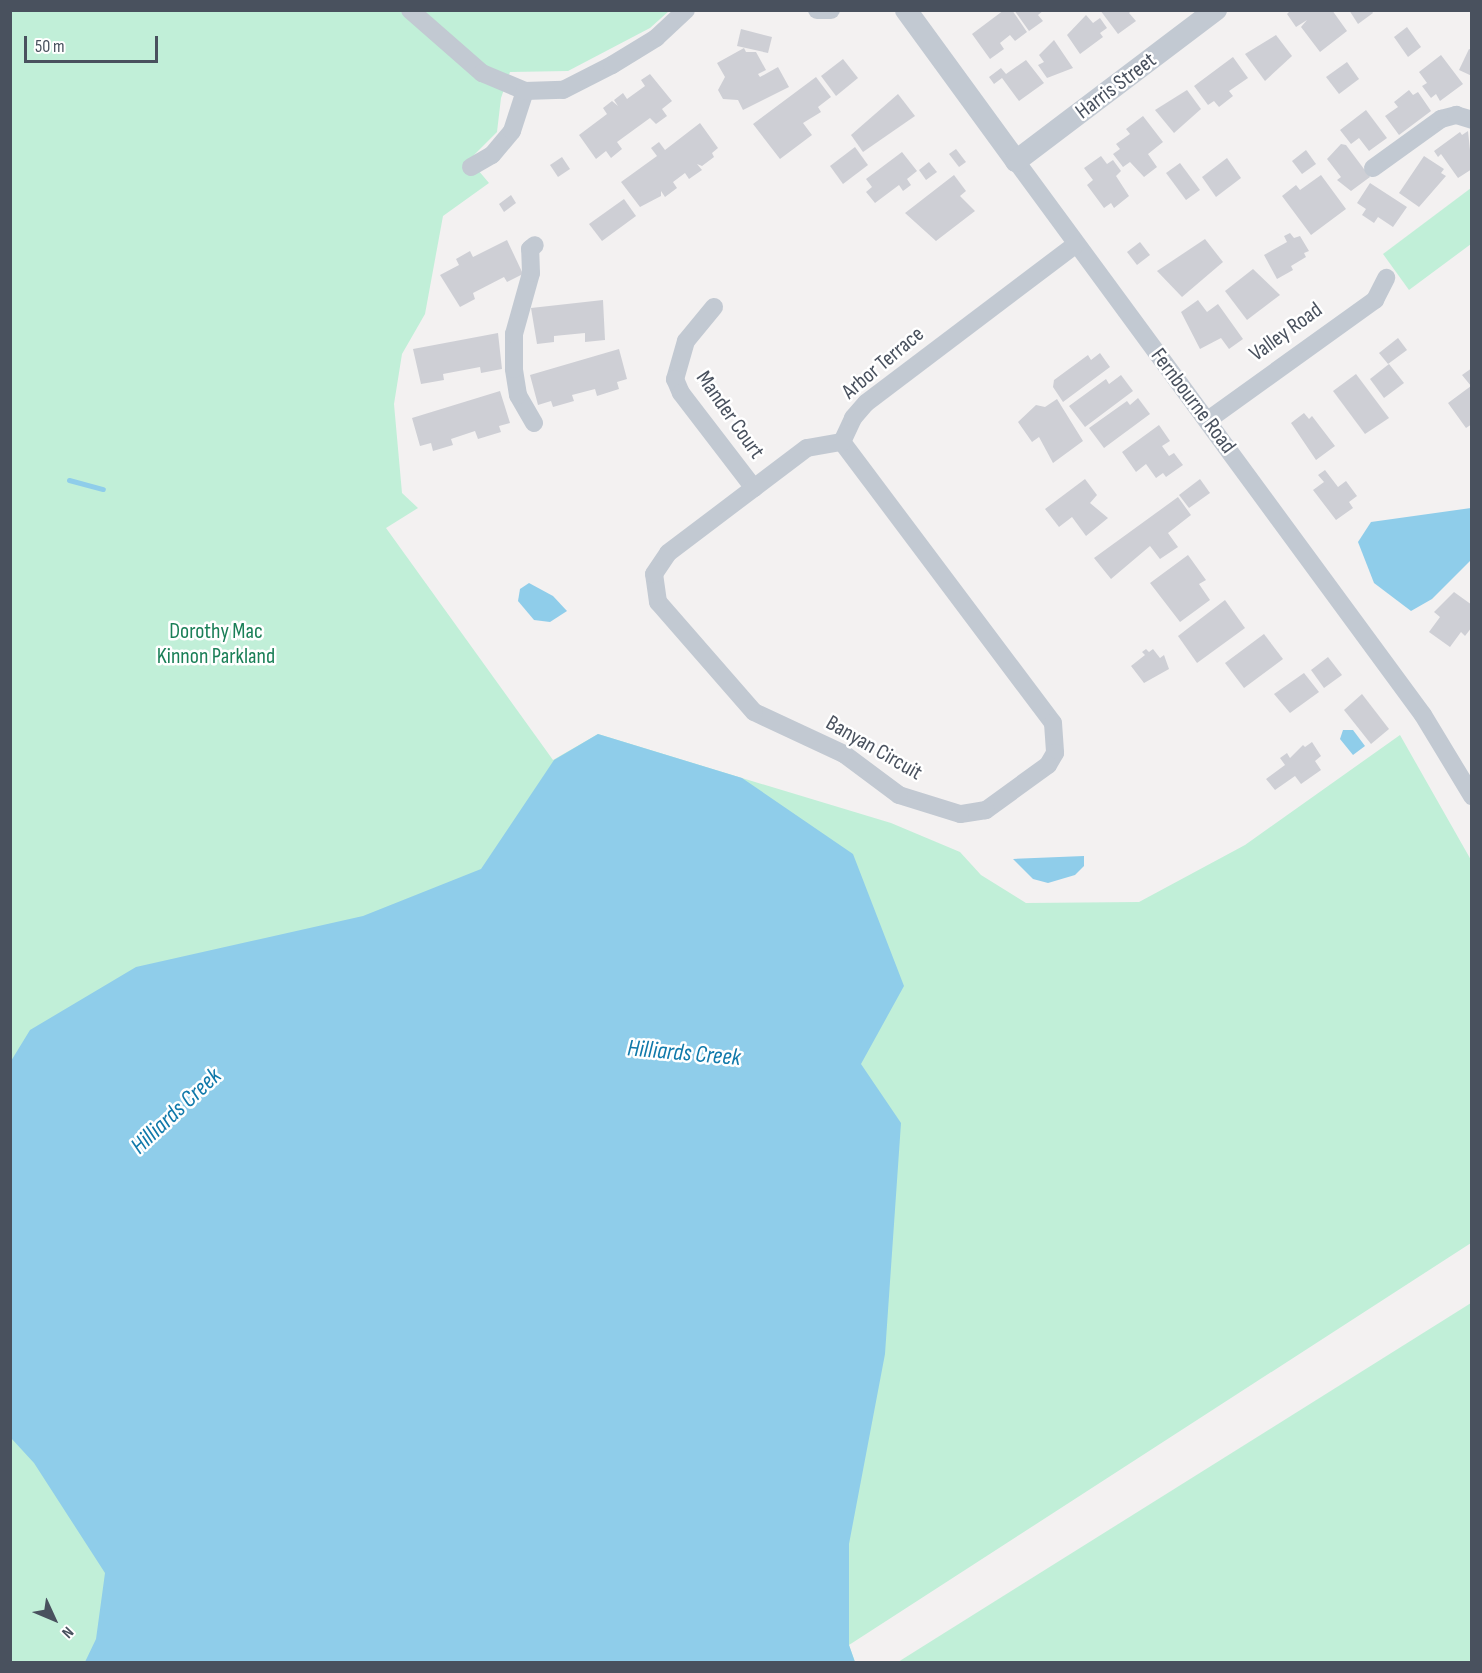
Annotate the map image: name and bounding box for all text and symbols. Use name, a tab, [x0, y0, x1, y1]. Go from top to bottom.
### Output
scale bar	[27, 24, 160, 62]
text: 50 m	[35, 36, 65, 57]
street label: Harris Street	[1070, 47, 1162, 125]
street label: Valley Road	[1245, 297, 1327, 367]
street label: Arbor Terrace	[837, 321, 929, 405]
street label: Fernbourne Road	[1145, 343, 1241, 459]
street label: Mander Court	[690, 366, 770, 464]
park label: Dorothy Mac Kinnon Parkland	[157, 618, 275, 670]
street label: Banyan Circuit	[821, 710, 927, 786]
water label: Hilliards Creek	[626, 1034, 742, 1072]
water label: Hilliards Creek	[125, 1062, 227, 1160]
north arrow	[24, 1589, 84, 1649]
text: N	[58, 1622, 77, 1642]

